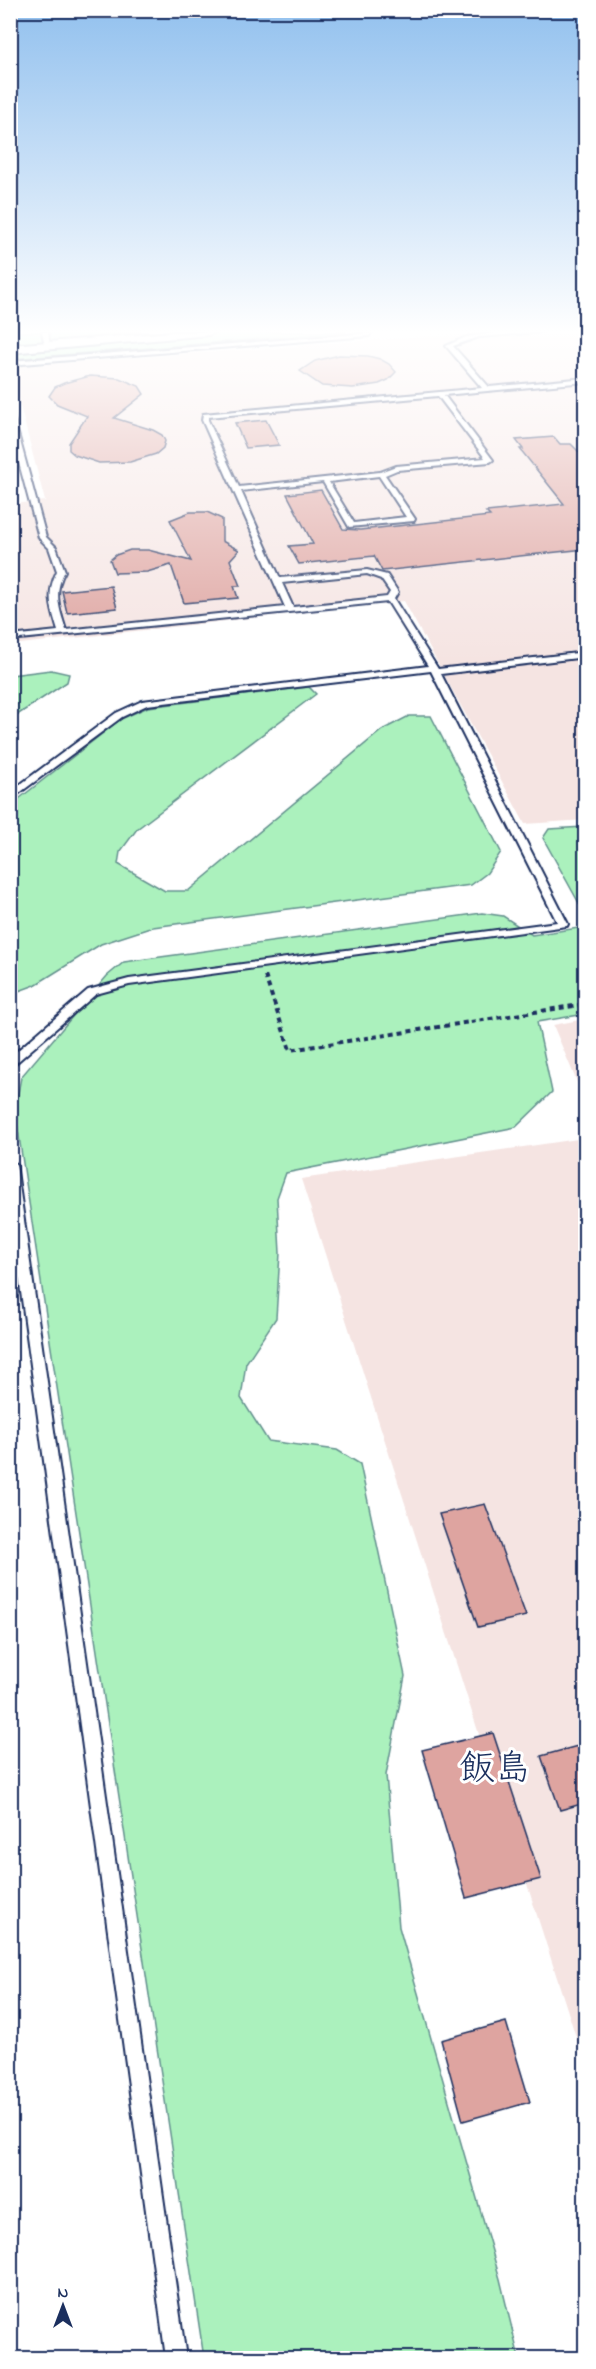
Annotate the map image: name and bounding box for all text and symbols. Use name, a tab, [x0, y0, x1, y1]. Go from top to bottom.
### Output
district label: 飯島	[459, 1744, 531, 1797]
north arrow	[33, 2276, 93, 2336]
text: N	[58, 2281, 69, 2305]

